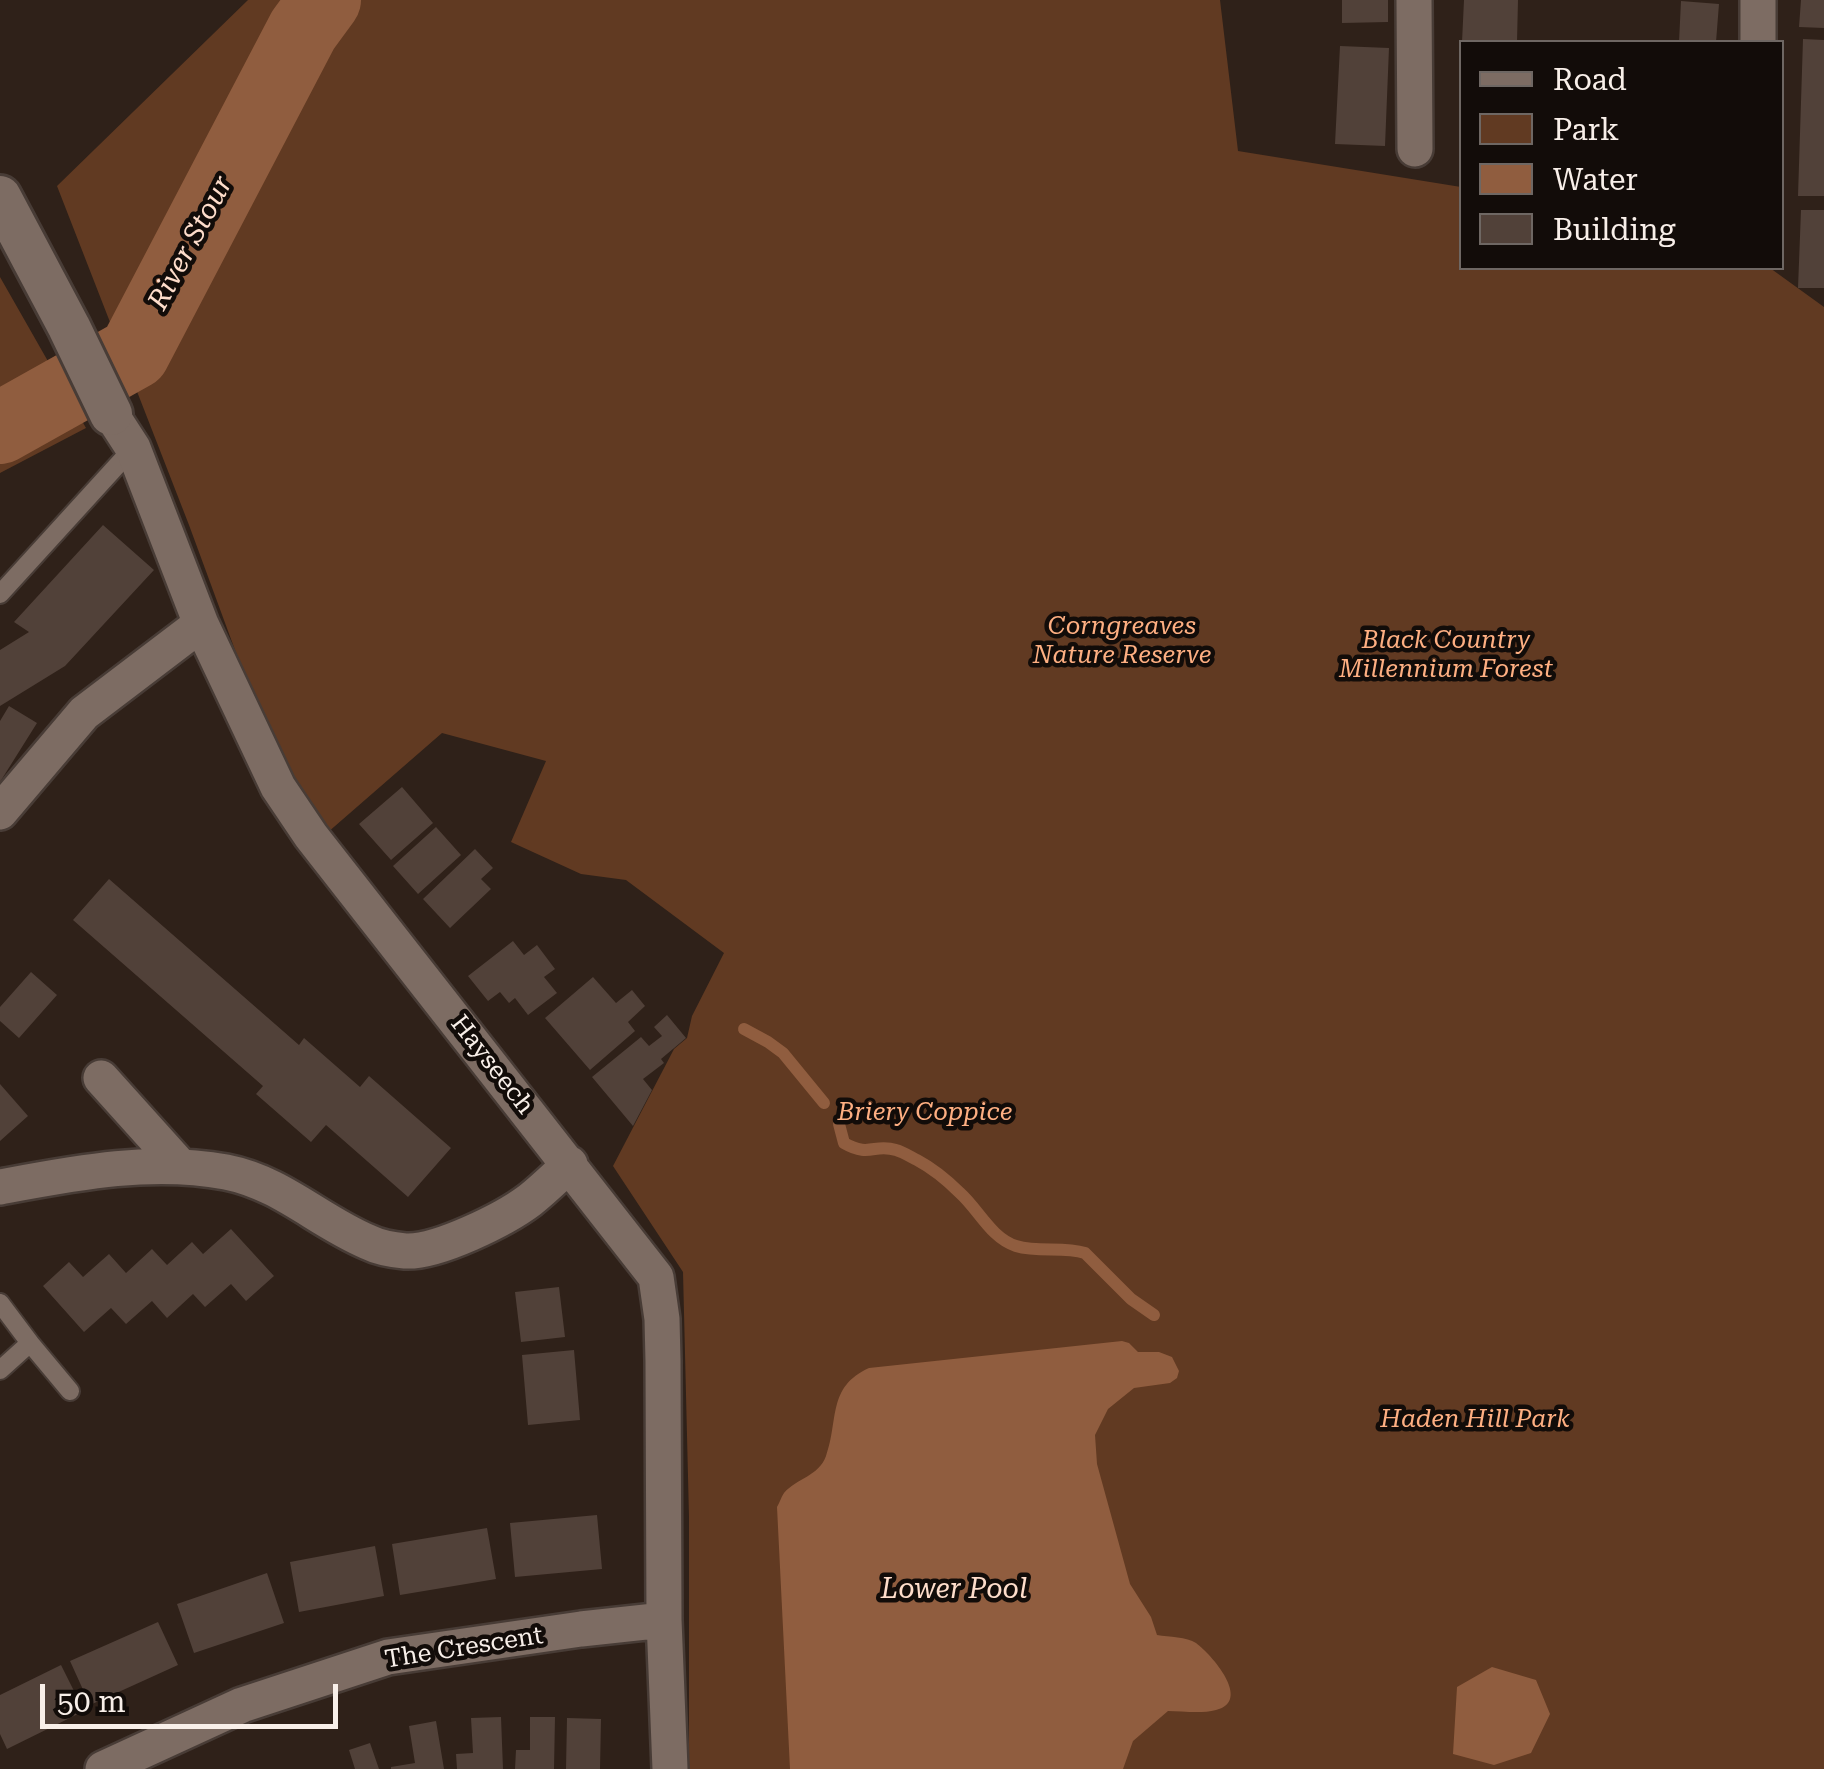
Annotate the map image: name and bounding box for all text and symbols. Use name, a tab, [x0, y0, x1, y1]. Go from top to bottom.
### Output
legend	[1459, 40, 1784, 270]
text: Road	[1553, 62, 1627, 97]
text: Park	[1553, 112, 1619, 147]
text: Water	[1553, 162, 1638, 197]
water label: River Stour	[142, 170, 240, 316]
text: Building	[1553, 212, 1676, 247]
park label: Corngreaves Nature Reserve	[1033, 612, 1211, 671]
park label: Black Country Millennium Forest	[1339, 626, 1553, 685]
street label: Hayseech	[444, 1009, 540, 1121]
park label: Briery Coppice	[838, 1098, 1012, 1128]
park label: Haden Hill Park	[1380, 1405, 1570, 1435]
water label: Lower Pool	[881, 1573, 1027, 1607]
street label: The Crescent	[383, 1621, 545, 1675]
scale bar	[45, 1664, 342, 1726]
text: 50 m	[57, 1684, 126, 1719]

